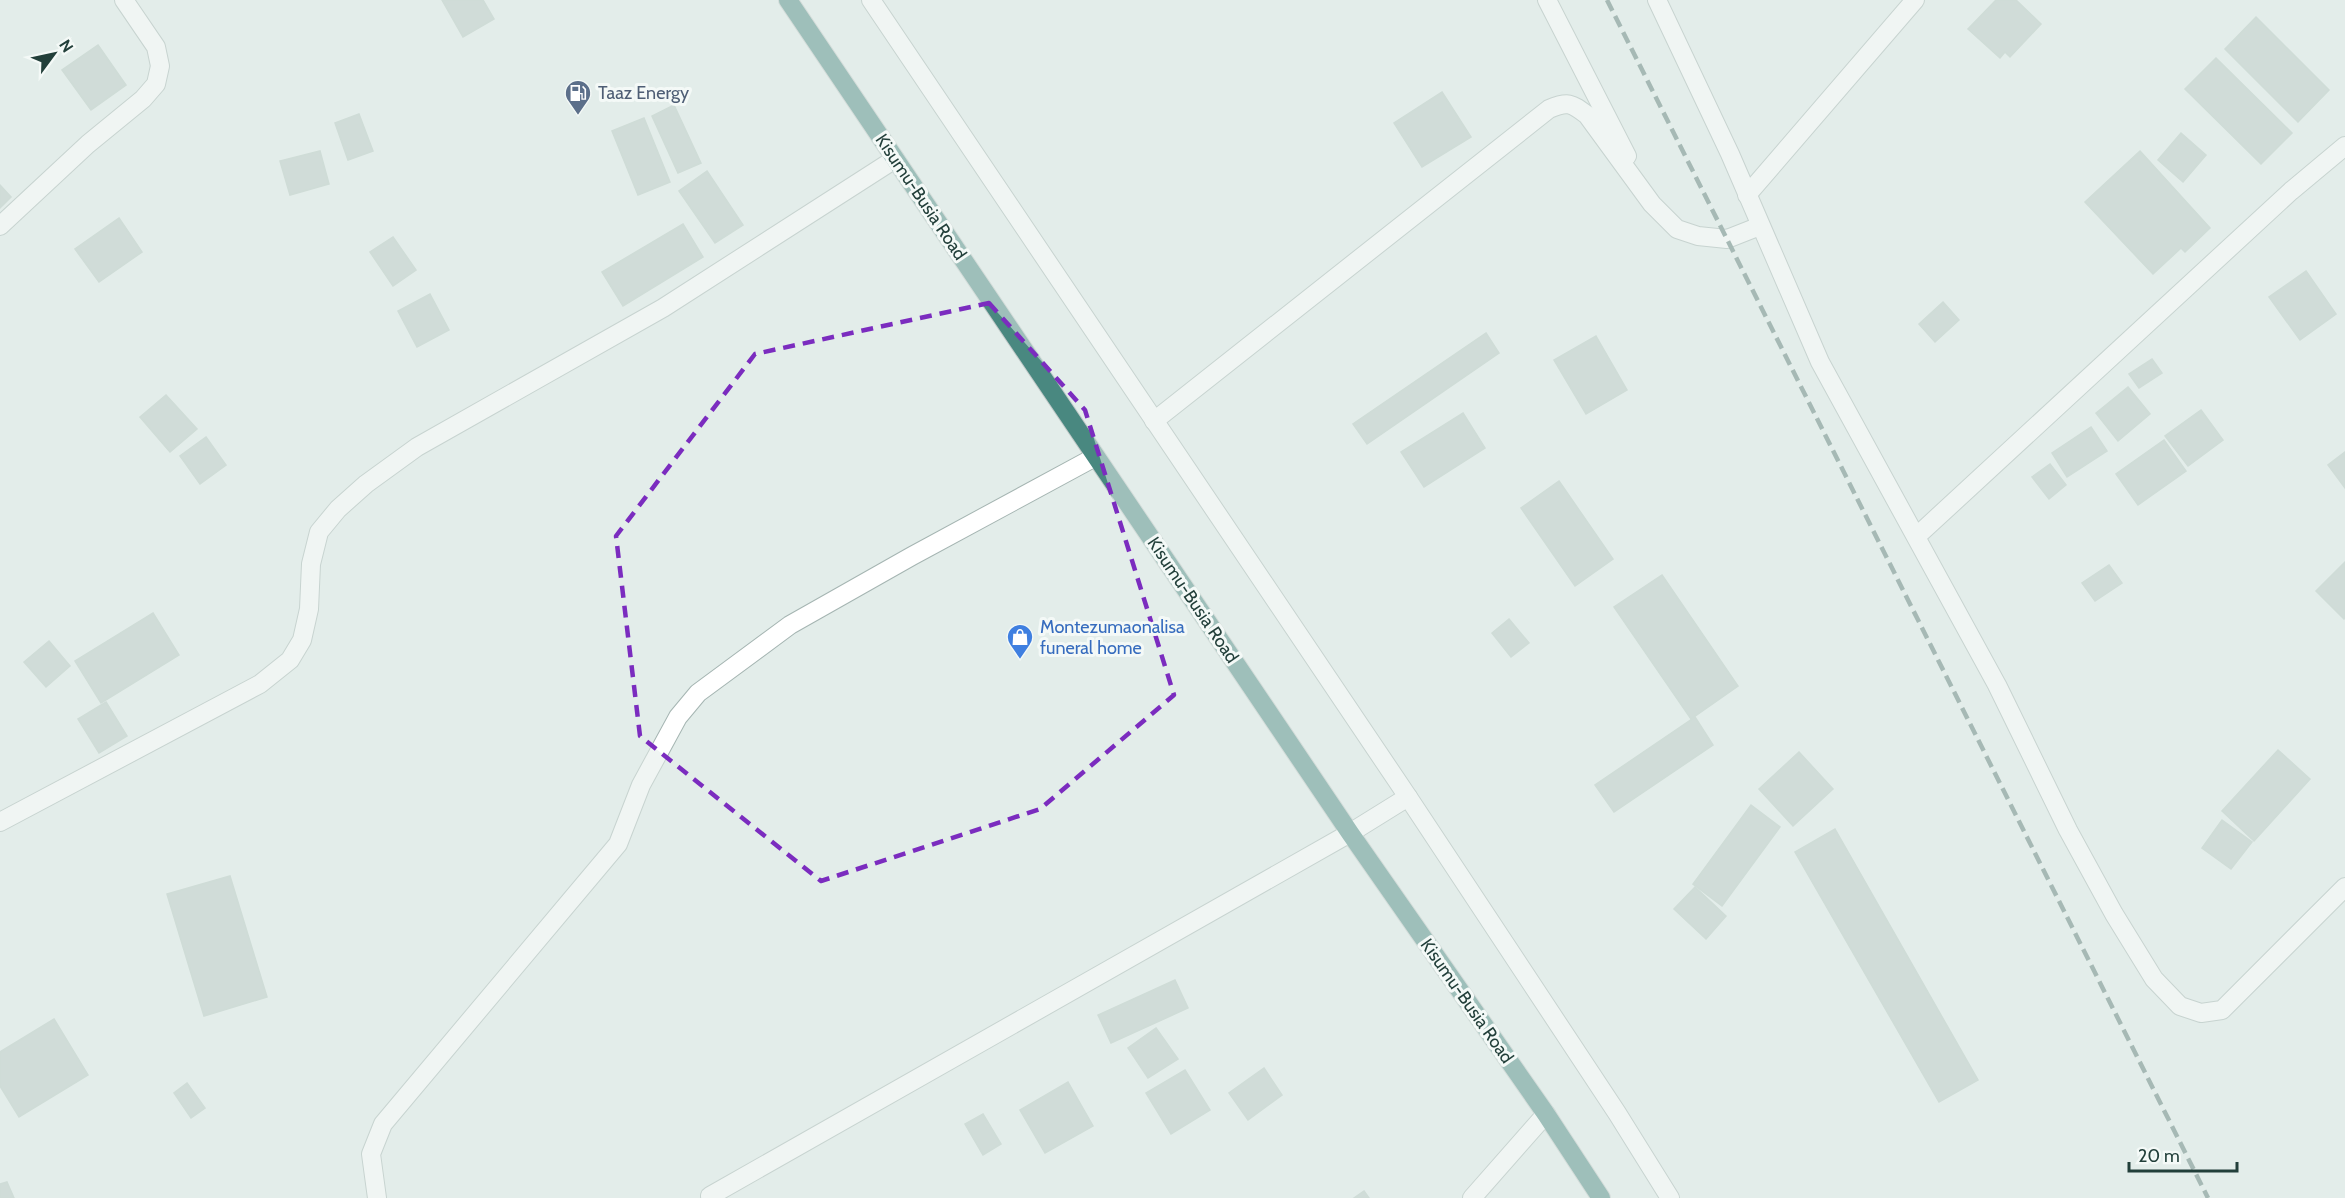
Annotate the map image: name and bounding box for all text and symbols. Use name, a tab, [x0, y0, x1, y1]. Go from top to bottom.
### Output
north arrow	[24, 24, 84, 84]
text: N	[55, 36, 77, 56]
fuel station icon: Taaz Energy	[563, 78, 593, 116]
place label: Taaz Energy	[598, 82, 689, 104]
street label: Kisumu-Busia Road	[871, 130, 971, 264]
street label: Kisumu-Busia Road	[1143, 533, 1243, 667]
place label: Montezumaonalisa funeral home	[1040, 616, 1185, 659]
shop icon: Montezumaonalisa funeral home	[1005, 622, 1035, 660]
street label: Kisumu-Busia Road	[1416, 934, 1518, 1068]
scale bar	[2129, 1135, 2237, 1173]
text: 20 m	[2138, 1145, 2180, 1167]

